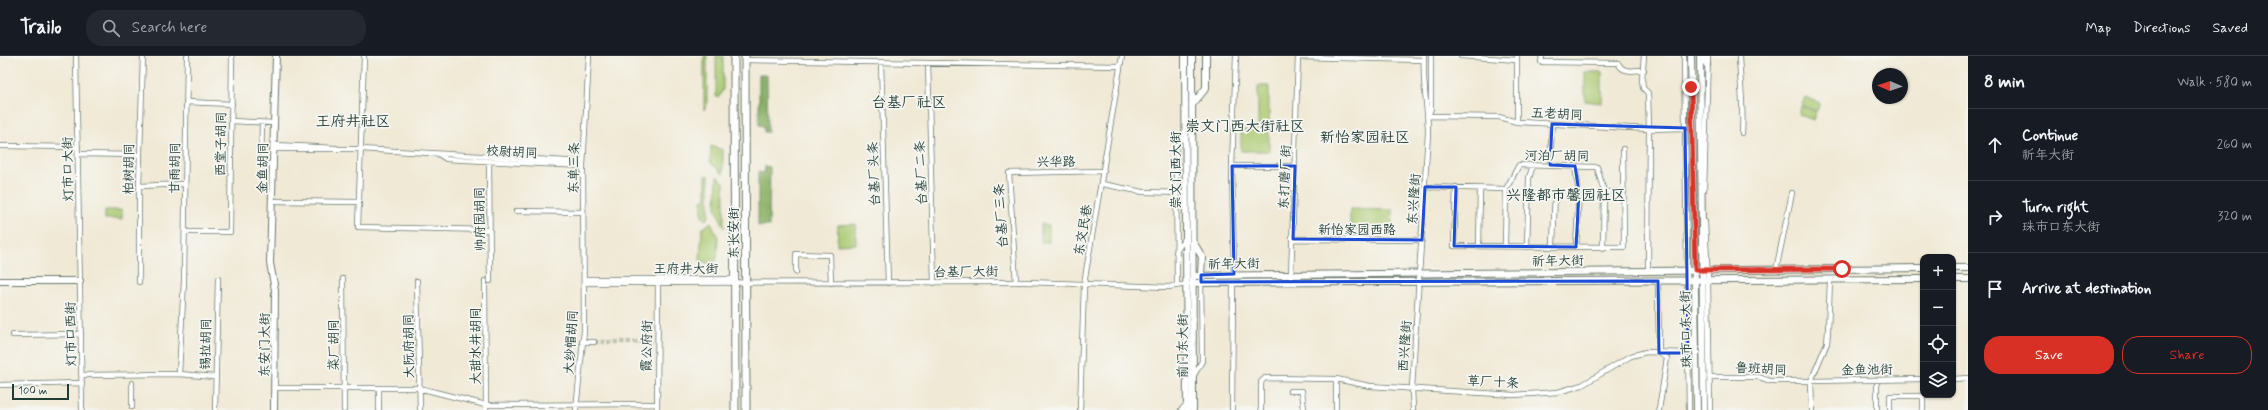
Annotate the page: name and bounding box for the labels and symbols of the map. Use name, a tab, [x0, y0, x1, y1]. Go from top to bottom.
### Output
north arrow	[1872, 68, 1908, 104]
route end	[1682, 78, 1700, 96]
district label: 台基厂社区	[871, 93, 947, 113]
street label: 五老胡同	[1531, 105, 1583, 124]
street label: 西堂子胡同	[212, 111, 231, 177]
district label: 王府井社区	[315, 112, 391, 132]
district label: 崇文门西大街社区	[1185, 117, 1305, 137]
district label: 新怡家园社区	[1320, 128, 1410, 148]
street label: 崇文门西大街	[1168, 131, 1185, 209]
street label: 灯市口大街	[59, 136, 78, 202]
street label: 台基厂二条	[912, 140, 931, 206]
street label: 台基厂头条	[865, 141, 884, 207]
street label: 甘雨胡同	[167, 142, 184, 194]
street label: 金鱼胡同	[255, 142, 272, 194]
street label: 东单三条	[566, 142, 583, 194]
street label: 柏树胡同	[121, 143, 138, 195]
street label: 校尉胡同	[486, 143, 538, 162]
street label: 东打磨厂街	[1276, 144, 1295, 210]
street label: 河泊厂胡同	[1524, 147, 1590, 166]
street label: 兴华路	[1036, 154, 1076, 171]
street label: 东兴隆街	[1404, 173, 1425, 226]
street label: 台基厂三条	[991, 183, 1012, 249]
street label: 帅府园胡同	[471, 186, 490, 252]
district label: 兴隆都市馨园社区	[1506, 186, 1626, 206]
street label: 东交民巷	[1071, 203, 1096, 257]
street label: 东长安街	[726, 207, 743, 259]
street label: 新怡家园西路	[1318, 222, 1396, 239]
street label: 祈年大街	[1532, 253, 1584, 270]
street label: 祈年大街	[1208, 256, 1260, 273]
route start	[1833, 260, 1851, 278]
street label: 王府井大街	[653, 261, 719, 278]
street label: 台基厂大街	[933, 263, 999, 282]
street label: 珠市口东大街	[1677, 290, 1696, 368]
street label: 灯市口西街	[62, 301, 81, 367]
street label: 大甜水井胡同	[468, 307, 485, 385]
street label: 大纱帽胡同	[561, 309, 582, 375]
street label: 东安门大街	[257, 312, 274, 378]
street label: 大阮府胡同	[400, 313, 419, 379]
street label: 前门东大街	[1175, 313, 1192, 379]
street label: 锡拉胡同	[198, 318, 215, 370]
street label: 菜厂胡同	[326, 319, 343, 371]
street label: 霞公府街	[639, 320, 656, 372]
street label: 西兴隆街	[1395, 320, 1416, 373]
street label: 鲁班胡同	[1735, 360, 1787, 379]
street label: 金鱼池街	[1841, 362, 1893, 379]
street label: 草厂十条	[1467, 373, 1519, 392]
scale bar	[12, 382, 69, 401]

